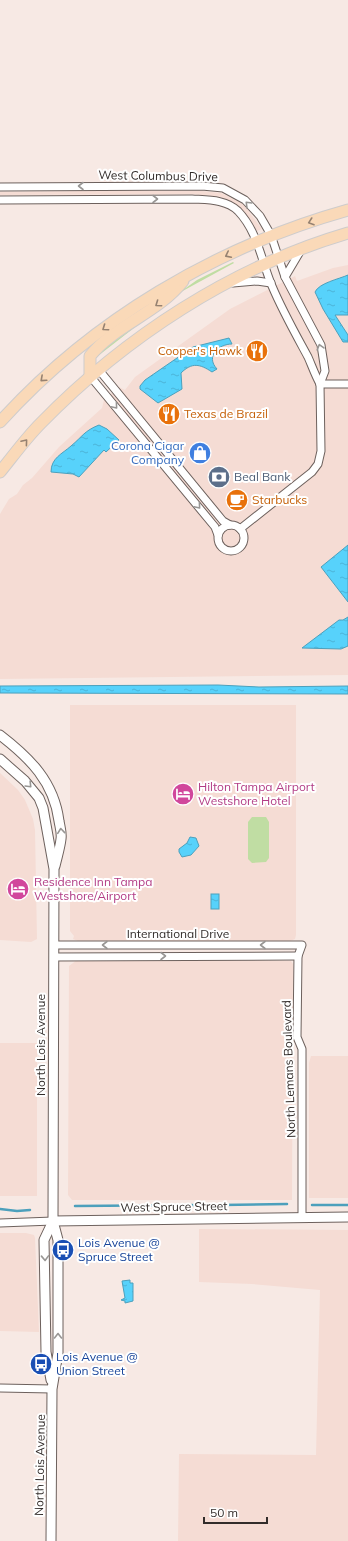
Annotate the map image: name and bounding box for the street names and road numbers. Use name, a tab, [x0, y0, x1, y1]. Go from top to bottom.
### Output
street label: West Columbus Drive	[98, 167, 218, 184]
street label: International Drive	[127, 926, 229, 941]
street label: North Lois Avenue	[33, 994, 48, 1096]
street label: North Lemans Boulevard	[279, 1000, 298, 1138]
street label: West Spruce Street	[120, 1198, 228, 1215]
street label: North Lois Avenue	[31, 1414, 48, 1516]

